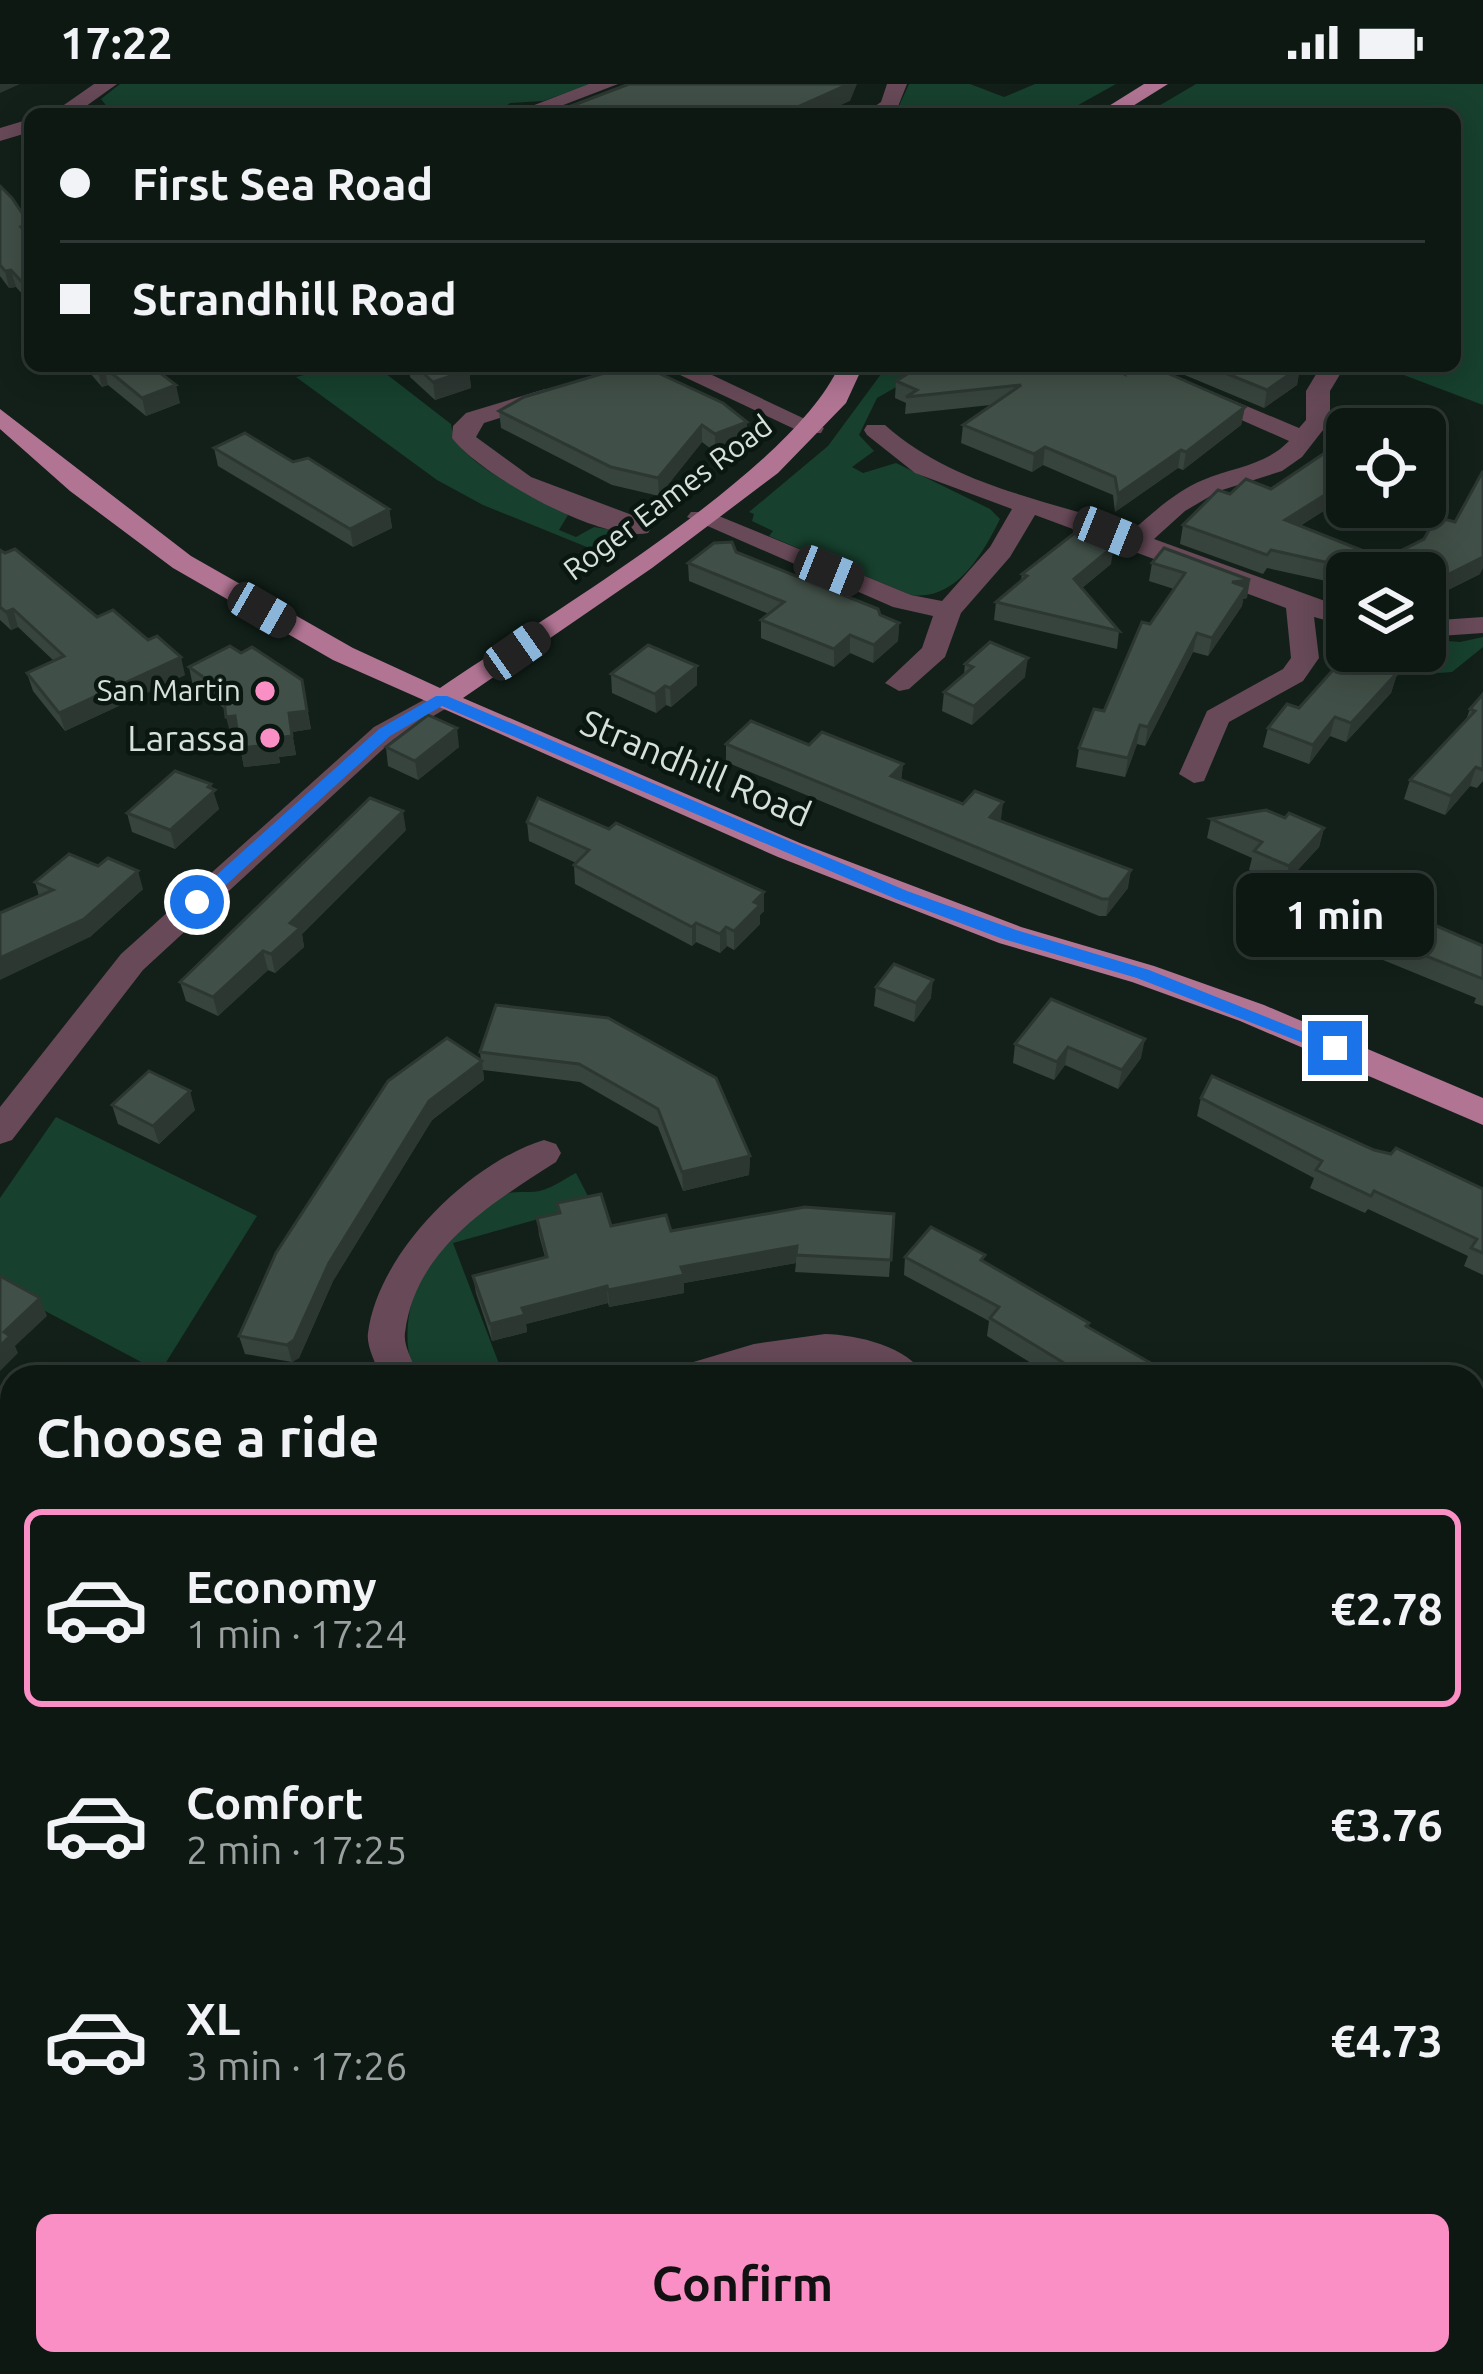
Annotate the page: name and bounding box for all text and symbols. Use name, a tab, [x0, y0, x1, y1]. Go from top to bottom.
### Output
text: 17:22	[60, 17, 173, 68]
text: First Sea Road	[132, 158, 433, 209]
text: Strandhill Road	[132, 273, 457, 324]
street label: Roger Eames Road	[557, 408, 778, 587]
map controls	[1326, 408, 1446, 672]
button: locate	[1326, 408, 1446, 528]
car	[1068, 502, 1148, 562]
car	[789, 541, 869, 601]
button: layers	[1326, 552, 1446, 672]
car	[222, 576, 302, 644]
car	[477, 616, 557, 686]
place label: San Martin	[97, 673, 241, 707]
marker: San Martin	[252, 678, 278, 704]
street label: Strandhill Road	[575, 701, 817, 834]
place label: Larassa	[127, 717, 246, 758]
marker: Larassa	[257, 725, 283, 751]
callout: 1 min	[1236, 874, 1434, 958]
route start	[170, 875, 224, 929]
text: 1 min	[1286, 893, 1384, 936]
route end	[1308, 1021, 1362, 1075]
text: Choose a ride	[36, 1407, 379, 1467]
icon: car	[42, 1554, 150, 1662]
text: Economy	[186, 1561, 377, 1612]
text: €2.78	[1330, 1583, 1443, 1634]
text: 1 min · 17:24	[186, 1612, 407, 1655]
icon: car	[42, 1770, 150, 1878]
text: Comfort	[186, 1777, 363, 1828]
text: €3.76	[1330, 1799, 1443, 1850]
text: 2 min · 17:25	[186, 1828, 407, 1871]
icon: car	[42, 1986, 150, 2094]
text: XL	[186, 1993, 240, 2044]
text: €4.73	[1330, 2015, 1443, 2066]
text: 3 min · 17:26	[186, 2044, 407, 2087]
button: Confirm	[36, 2214, 1449, 2352]

